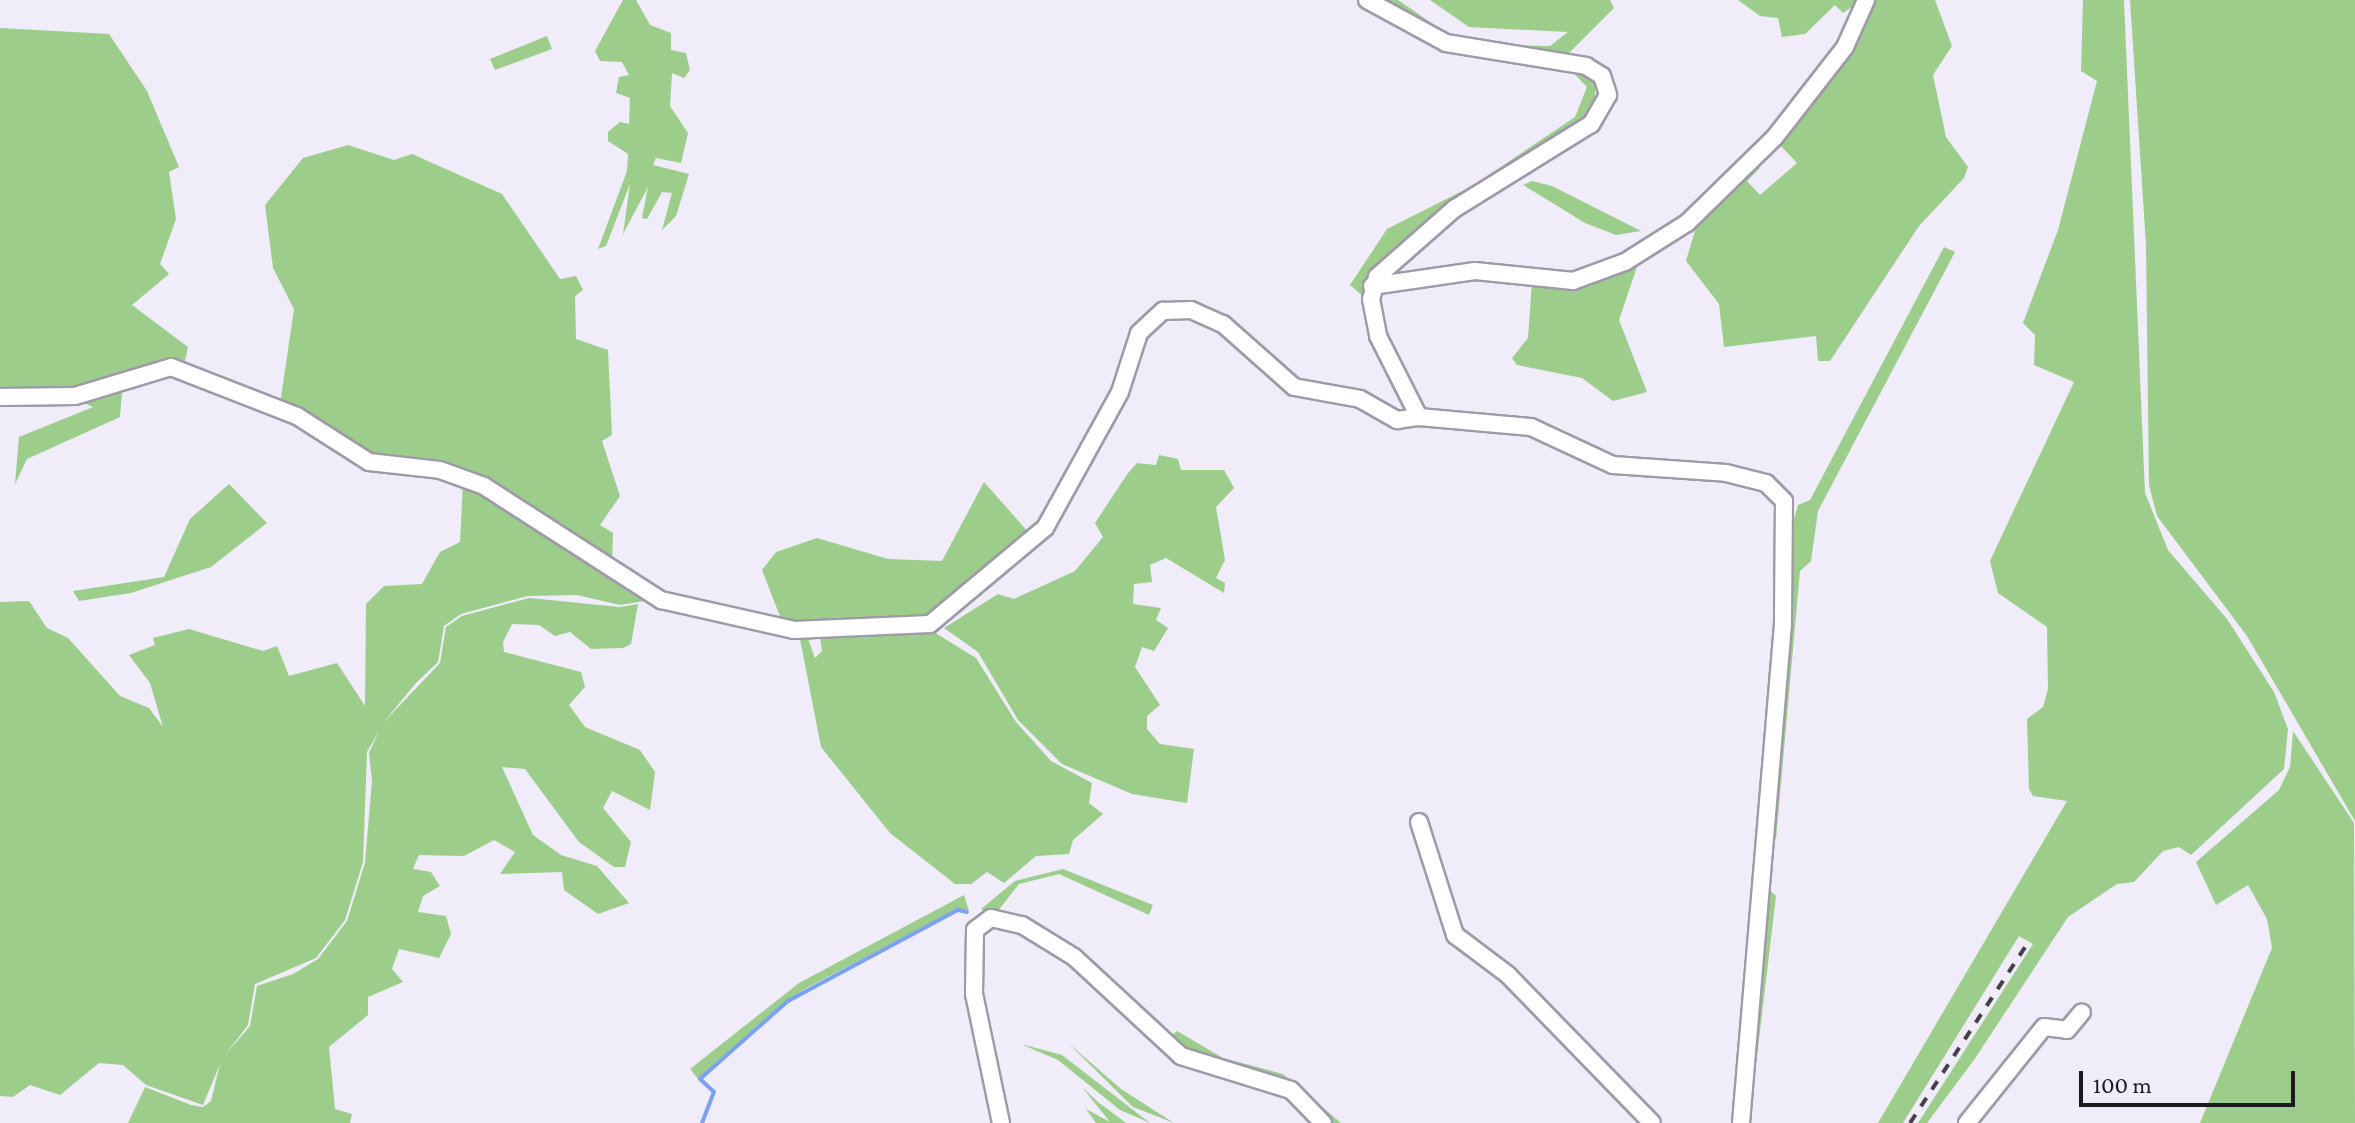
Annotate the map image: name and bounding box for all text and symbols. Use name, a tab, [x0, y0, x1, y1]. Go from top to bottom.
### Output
scale bar	[2083, 1055, 2299, 1105]
text: 100 m	[2093, 1071, 2152, 1098]

